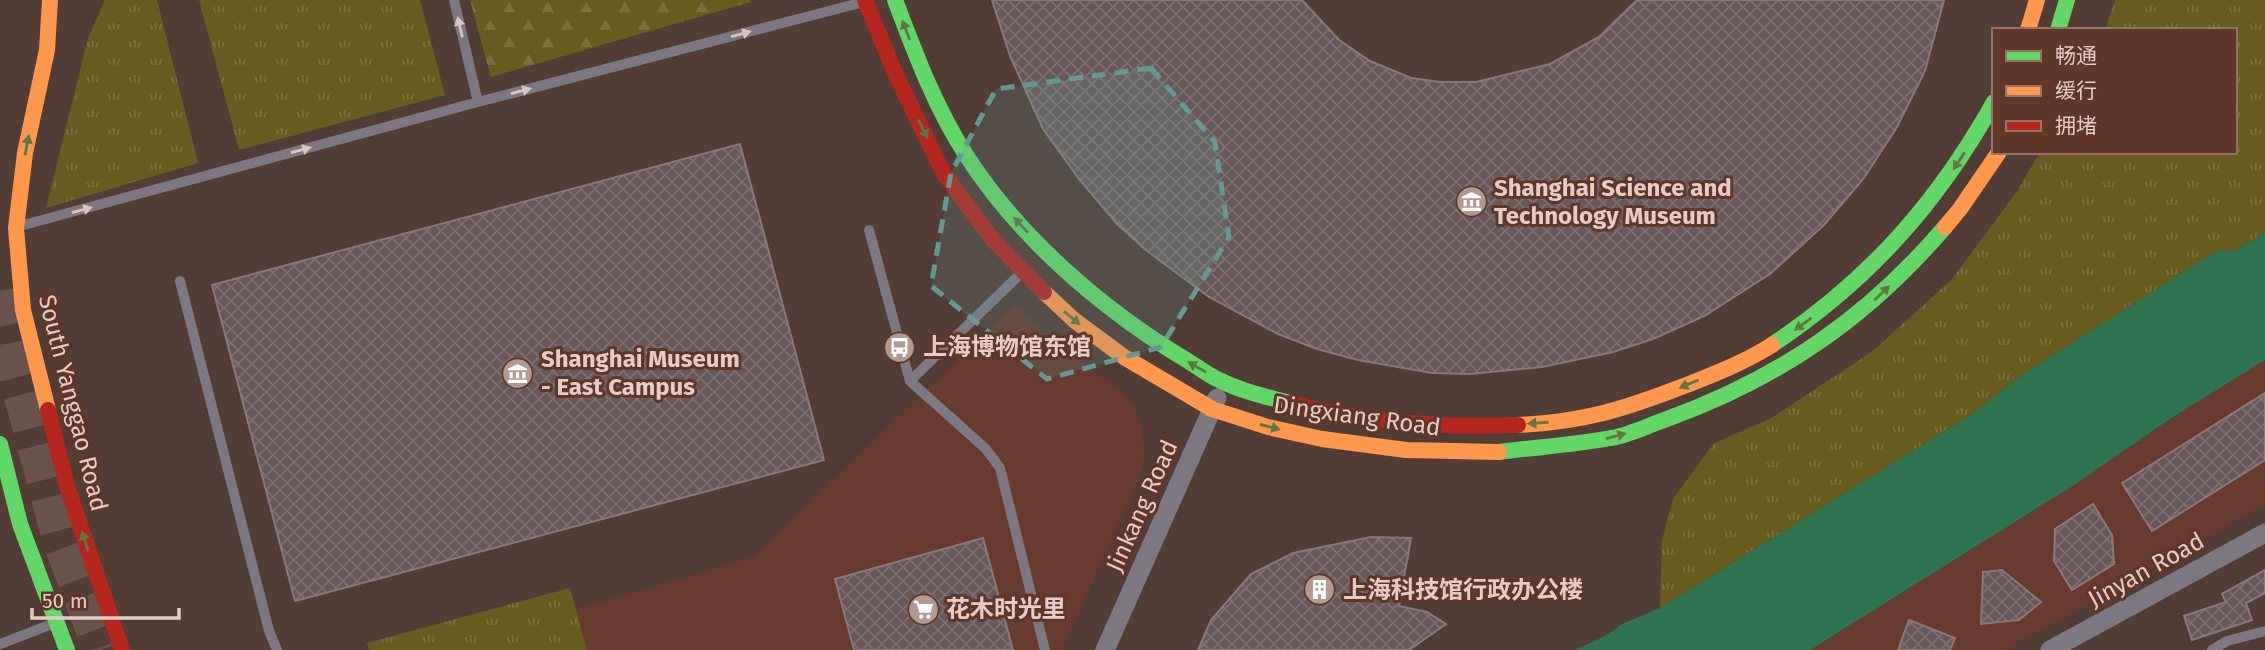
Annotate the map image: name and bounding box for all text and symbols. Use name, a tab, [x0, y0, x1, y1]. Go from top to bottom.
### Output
one-way arrow	[455, 16, 466, 38]
one-way arrow	[901, 20, 912, 41]
one-way arrow	[730, 28, 752, 39]
legend	[1992, 28, 2237, 154]
text: 畅通	[2055, 43, 2097, 69]
text: 缓行	[2055, 78, 2097, 104]
one-way arrow	[510, 85, 532, 96]
text: 拥堵	[2055, 113, 2097, 139]
one-way arrow	[917, 119, 928, 139]
one-way arrow	[21, 134, 32, 156]
one-way arrow	[291, 144, 313, 155]
one-way arrow	[1953, 151, 1966, 171]
place label: Shanghai Science and Technology Museum	[1494, 174, 1732, 230]
museum icon: Shanghai Science and Technology Museum	[1454, 185, 1488, 219]
one-way arrow	[72, 204, 93, 214]
one-way arrow	[1013, 217, 1029, 234]
one-way arrow	[1873, 285, 1891, 301]
street label: South Yanggao Road	[33, 292, 113, 514]
one-way arrow	[1064, 310, 1081, 325]
one-way arrow	[1794, 316, 1812, 330]
bus stop icon: 上海博物馆东馆	[883, 330, 917, 364]
place label: 上海博物馆东馆	[923, 333, 1091, 361]
place label: Shanghai Museum - East Campus	[541, 345, 740, 401]
museum icon: Shanghai Museum - East Campus	[501, 356, 535, 390]
one-way arrow	[1188, 361, 1207, 373]
one-way arrow	[1679, 378, 1700, 389]
street label: Dingxiang Road	[1272, 390, 1442, 442]
one-way arrow	[1527, 418, 1549, 429]
one-way arrow	[1259, 422, 1281, 433]
one-way arrow	[1605, 430, 1627, 441]
street label: Jinkang Road	[1100, 436, 1184, 576]
street label: Jinyan Road	[2083, 527, 2209, 613]
one-way arrow	[79, 531, 90, 552]
building icon: 上海科技馆行政办公楼	[1303, 573, 1337, 607]
scale bar	[32, 576, 178, 620]
place label: 上海科技馆行政办公楼	[1343, 576, 1583, 604]
text: 50 m	[42, 588, 88, 614]
supermarket icon: 花木时光里	[906, 592, 940, 626]
place label: 花木时光里	[946, 595, 1066, 623]

